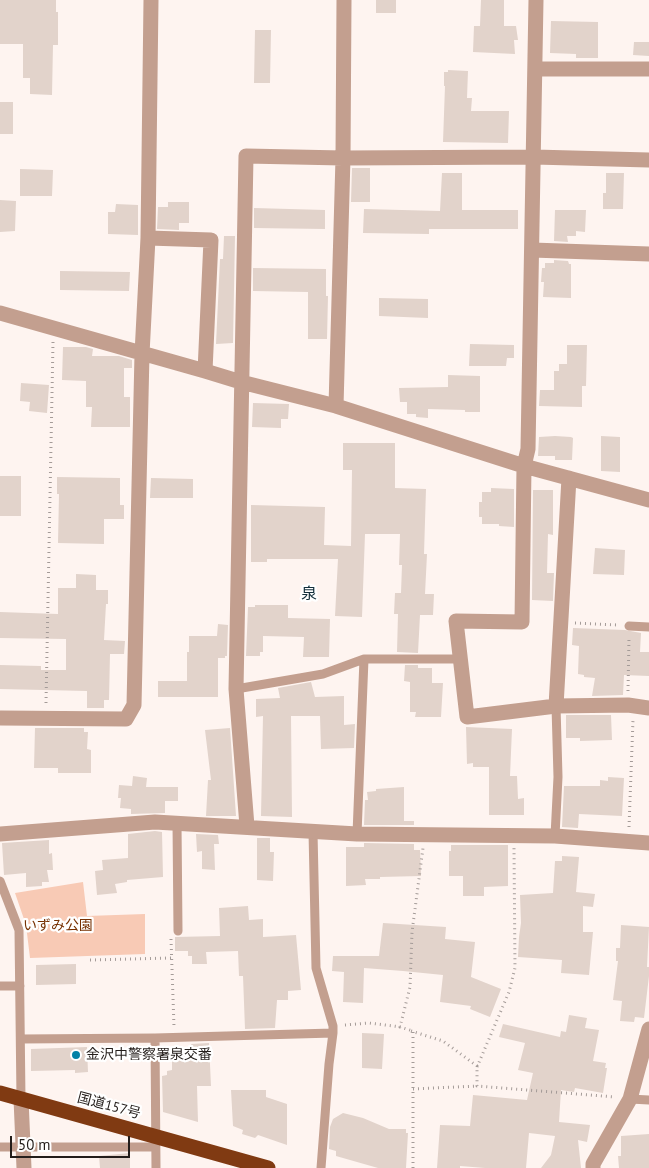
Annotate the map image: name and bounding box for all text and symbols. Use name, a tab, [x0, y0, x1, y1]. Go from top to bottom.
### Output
district label: 泉	[301, 584, 317, 604]
park label: いずみ公園	[23, 918, 93, 934]
place label: 金沢中警察署泉交番	[86, 1047, 212, 1063]
marker: 金沢中警察署泉交番	[70, 1049, 82, 1061]
street label: 国道157号	[75, 1089, 143, 1123]
scale bar	[12, 1126, 132, 1158]
text: 50 m	[18, 1135, 51, 1154]

